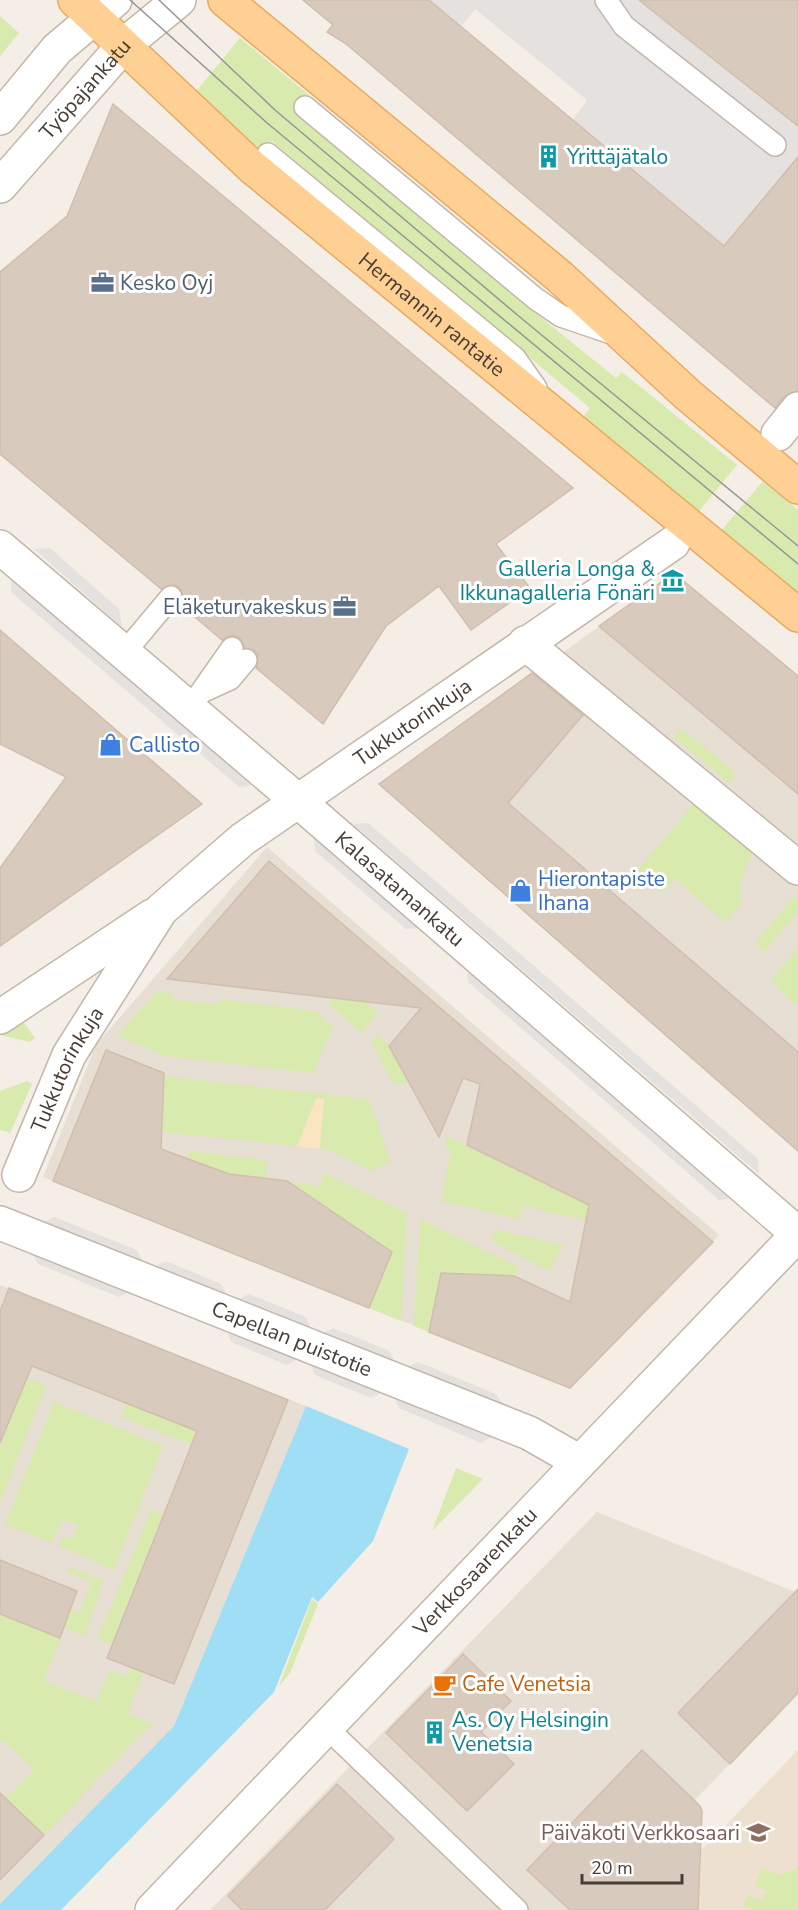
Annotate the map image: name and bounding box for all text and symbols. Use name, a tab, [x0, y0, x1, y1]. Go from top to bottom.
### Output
street label: Työpajankatu	[33, 33, 137, 146]
place label: Yrittäjätalo	[566, 143, 668, 171]
building icon: Yrittäjätalo	[536, 144, 562, 170]
street label: Hermannin rantatie	[352, 246, 511, 383]
place label: Kesko Oyj	[120, 269, 213, 297]
office icon: Kesko Oyj	[89, 270, 115, 296]
place label: Galleria Longa & Ikkunagalleria Fönäri	[460, 555, 655, 607]
museum icon: Galleria Longa & Ikkunagalleria Fönäri	[660, 568, 686, 594]
place label: Eläketurvakeskus	[163, 593, 327, 621]
office icon: Eläketurvakeskus	[332, 594, 358, 620]
street label: Tukkutorinkuja	[348, 672, 477, 773]
place label: Callisto	[129, 731, 200, 759]
shop icon: Callisto	[98, 732, 124, 758]
street label: Kalasatamankatu	[329, 825, 470, 953]
place label: Hierontapiste Ihana	[538, 865, 665, 917]
shop icon: Hierontapiste Ihana	[507, 878, 533, 904]
street label: Tukkutorinkuja	[24, 1001, 110, 1137]
street label: Capellan puistotie	[207, 1294, 376, 1383]
street label: Verkkosaarenkatu	[406, 1501, 543, 1643]
place label: Cafe Venetsia	[462, 1670, 591, 1698]
cafe icon: Cafe Venetsia	[431, 1671, 457, 1697]
place label: As. Oy Helsingin Venetsia	[451, 1706, 609, 1758]
building icon: As. Oy Helsingin Venetsia	[421, 1719, 447, 1745]
place label: Päiväkoti Verkkosaari	[541, 1819, 740, 1847]
school or university icon: Päiväkoti Verkkosaari	[745, 1820, 771, 1846]
scale bar	[582, 1847, 682, 1885]
text: 20 m	[591, 1856, 633, 1880]

